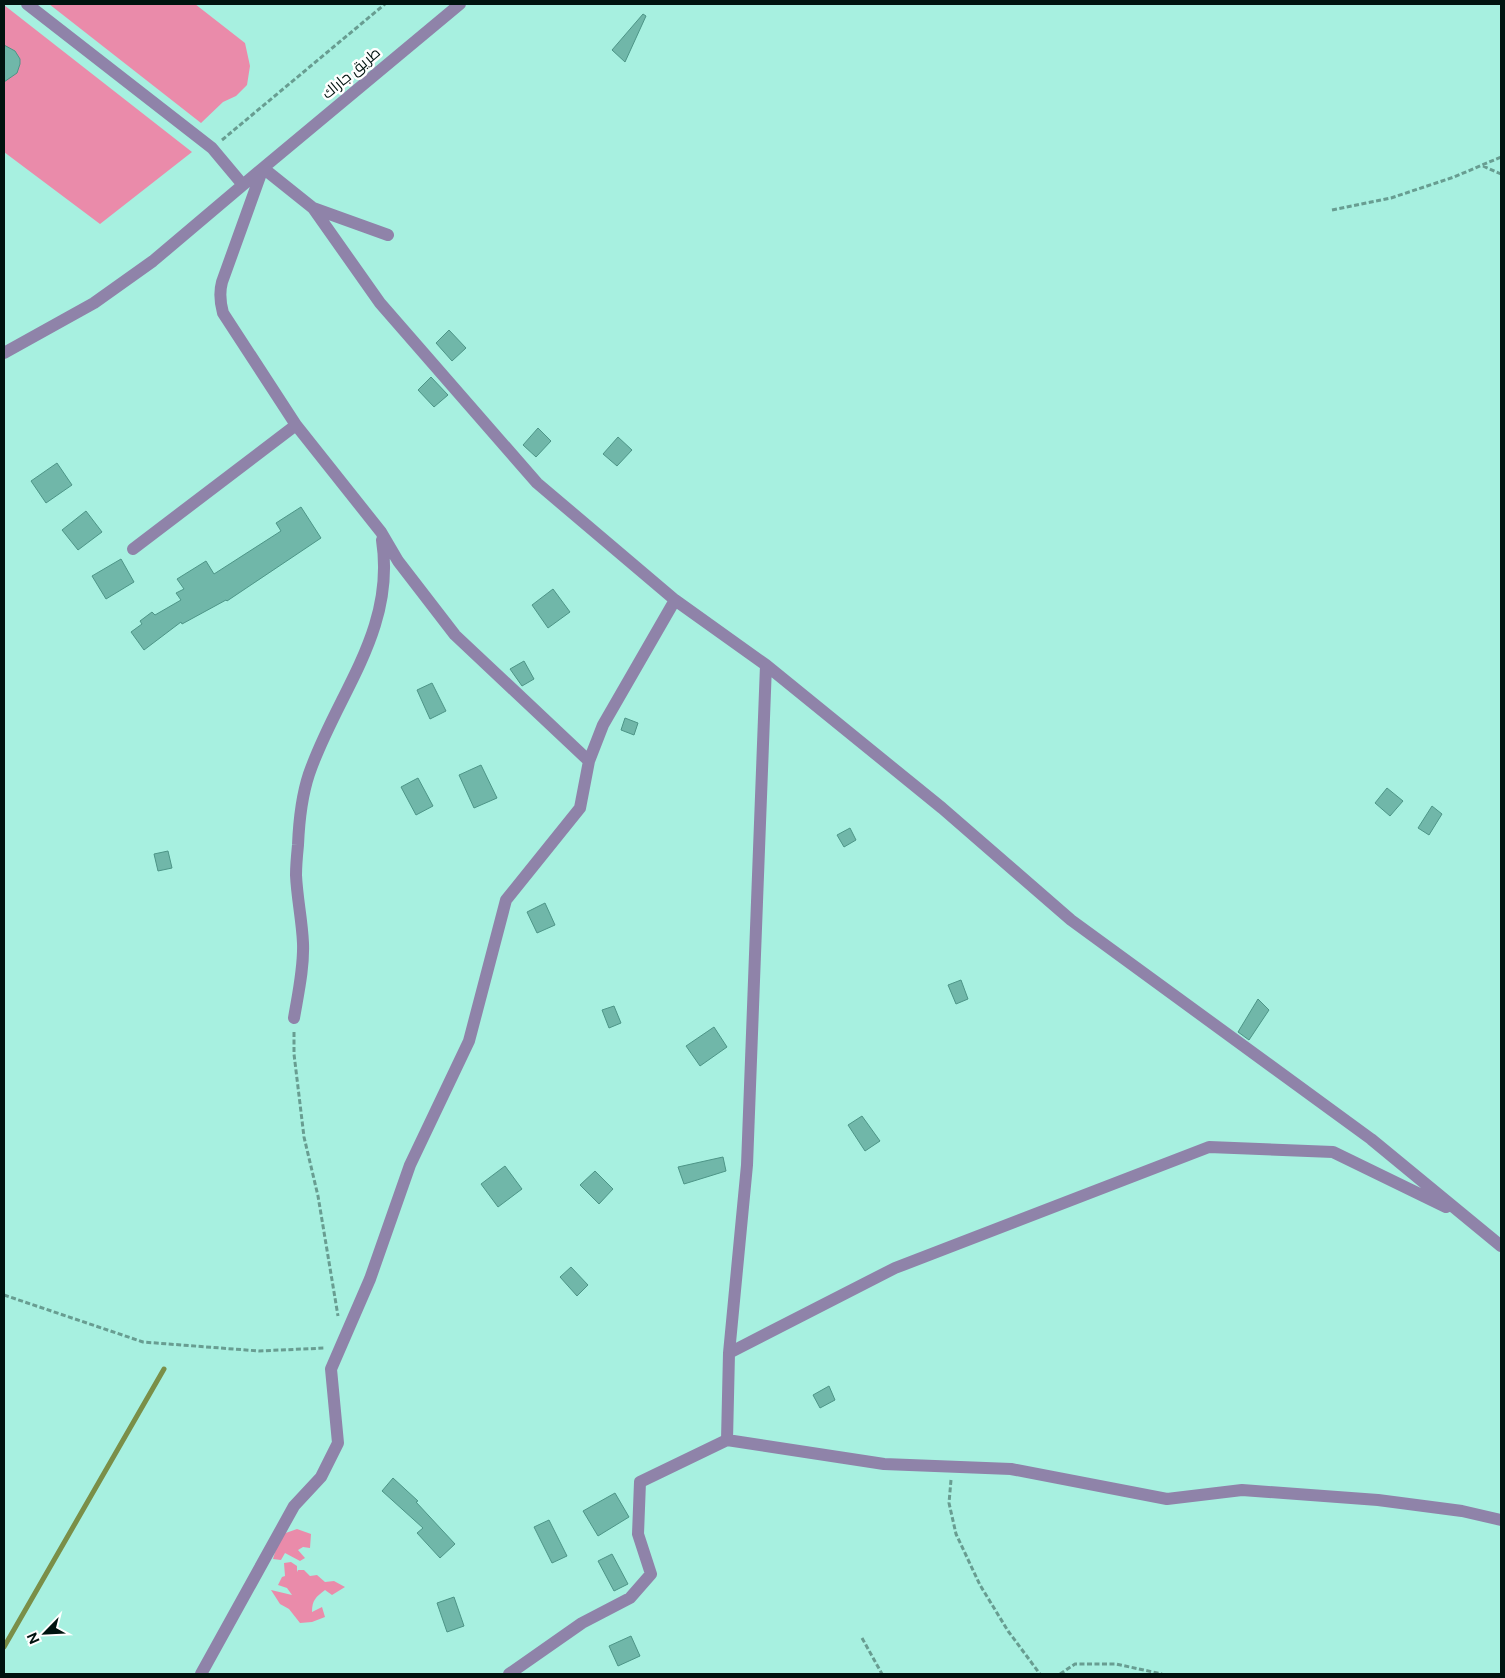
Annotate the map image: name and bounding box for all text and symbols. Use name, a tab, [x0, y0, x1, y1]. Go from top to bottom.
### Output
street label: طريق جاراك	[318, 43, 384, 103]
north arrow	[20, 1608, 70, 1658]
text: N	[24, 1630, 43, 1647]

